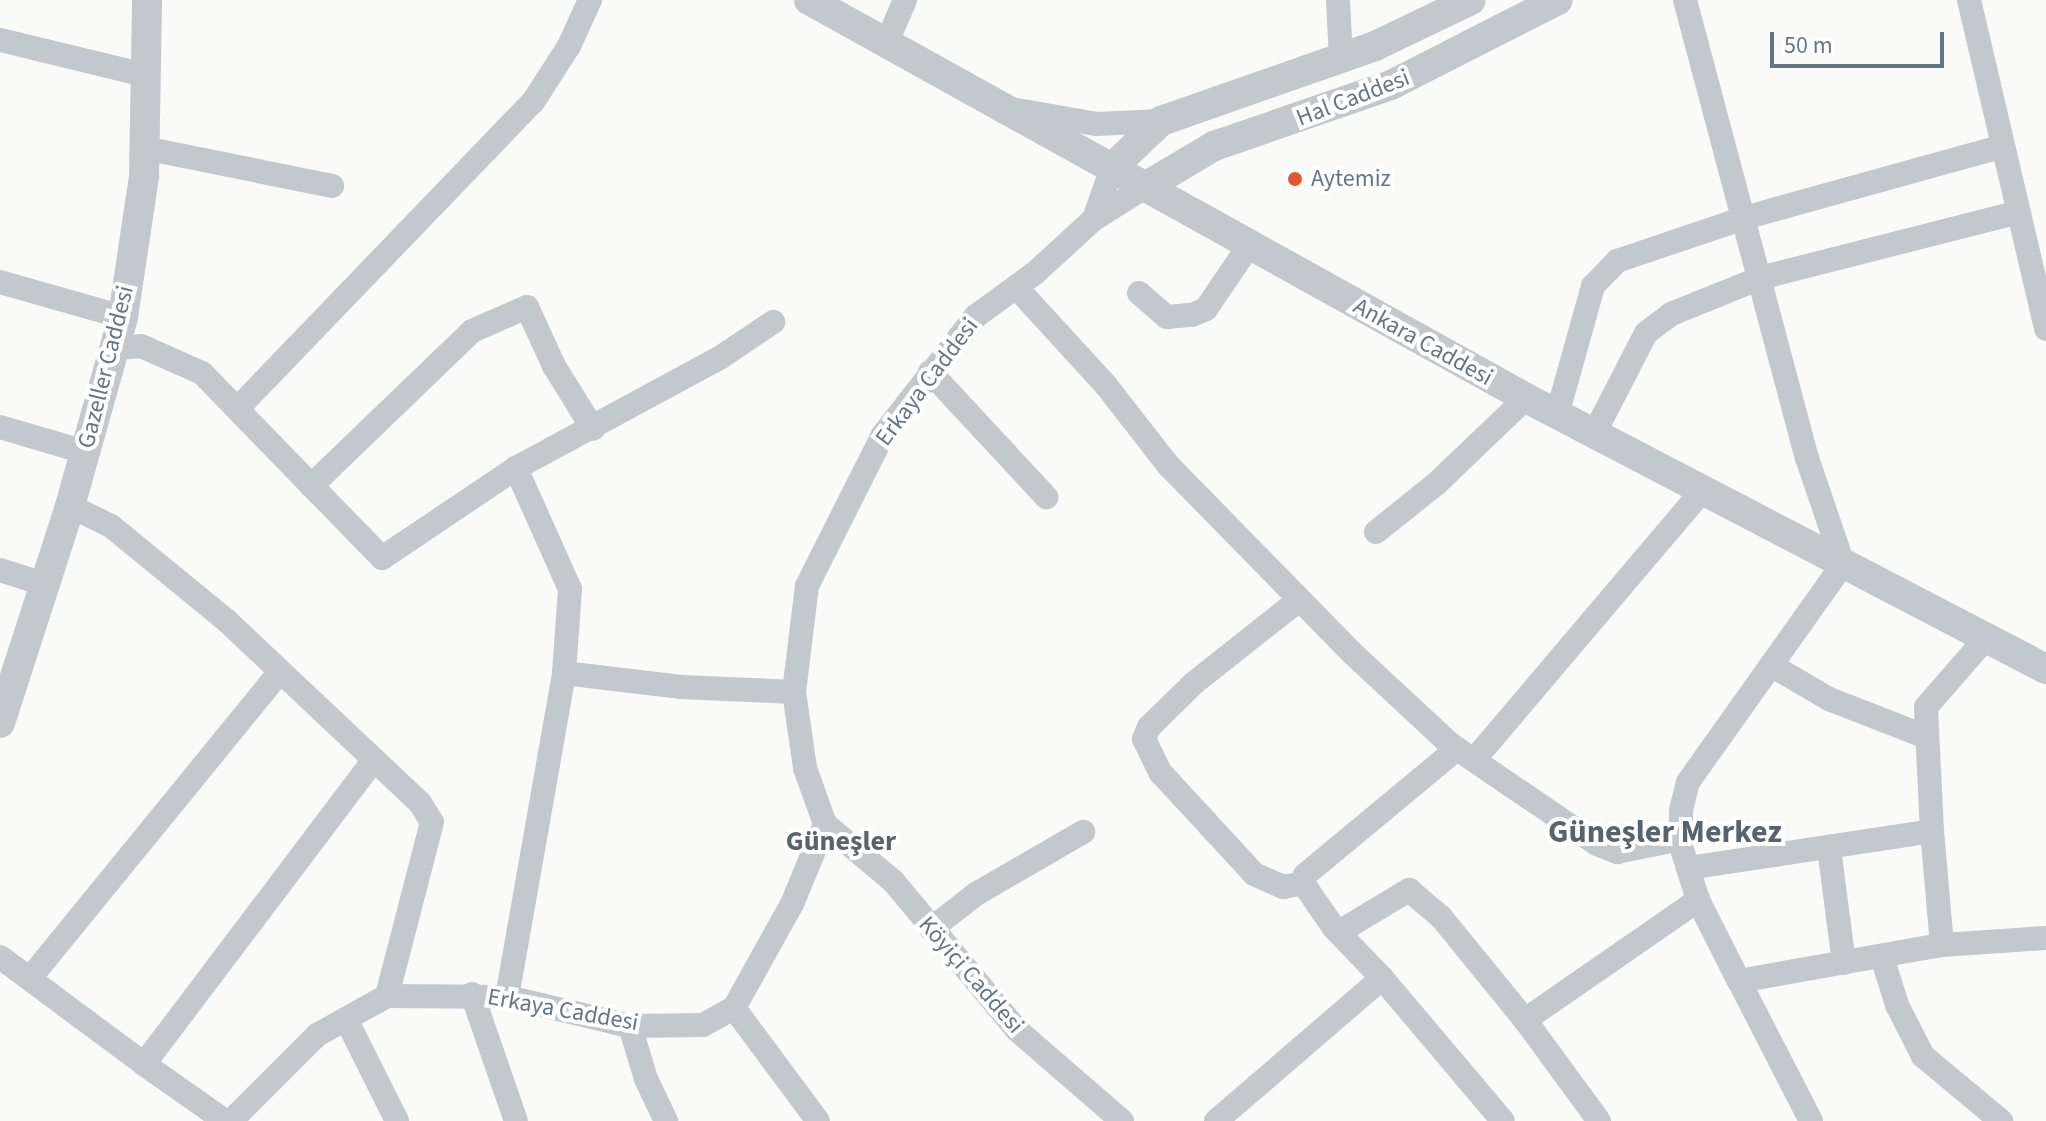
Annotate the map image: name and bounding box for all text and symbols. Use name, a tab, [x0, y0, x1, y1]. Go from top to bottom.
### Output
scale bar	[1774, 16, 1948, 66]
text: 50 m	[1784, 28, 1833, 63]
street label: Hal Caddesi	[1292, 63, 1414, 133]
place label: Aytemiz	[1311, 165, 1391, 193]
marker: Aytemiz	[1286, 170, 1304, 188]
street label: Gazeller Caddesi	[72, 283, 140, 451]
street label: Ankara Caddesi	[1348, 292, 1498, 392]
street label: Erkaya Caddesi	[870, 312, 984, 452]
district label: Güneşler Merkez	[1548, 813, 1782, 851]
district label: Güneşler	[786, 824, 896, 858]
street label: Köyiçi Caddesi	[912, 911, 1030, 1039]
street label: Erkaya Caddesi	[485, 983, 641, 1037]

